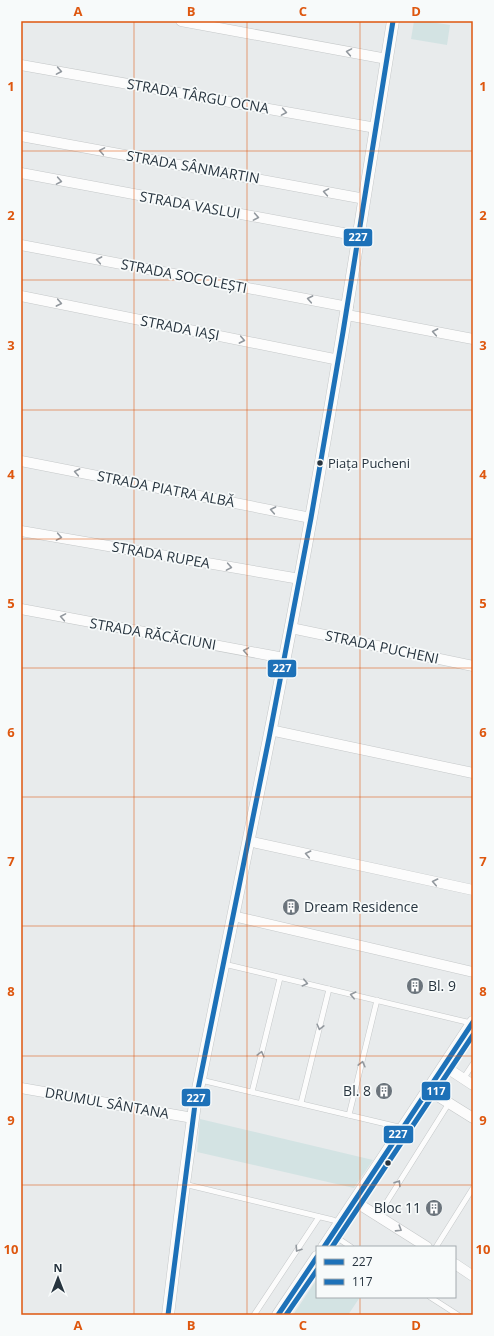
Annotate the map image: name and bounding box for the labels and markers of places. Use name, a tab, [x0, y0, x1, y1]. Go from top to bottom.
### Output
place label: Piața Pucheni	[328, 454, 410, 472]
marker: Piața Pucheni	[315, 458, 325, 468]
building icon: Dream Residence	[281, 897, 301, 917]
place label: Dream Residence	[304, 897, 419, 916]
building icon: Bl. 9	[405, 976, 425, 996]
place label: Bl. 9	[428, 976, 456, 995]
place label: Bl. 8	[343, 1081, 371, 1100]
building icon: Bl. 8	[374, 1081, 394, 1101]
unlabelled marker	[383, 1158, 393, 1168]
place label: Bloc 11	[374, 1198, 421, 1217]
building icon: Bloc 11	[424, 1198, 444, 1218]

